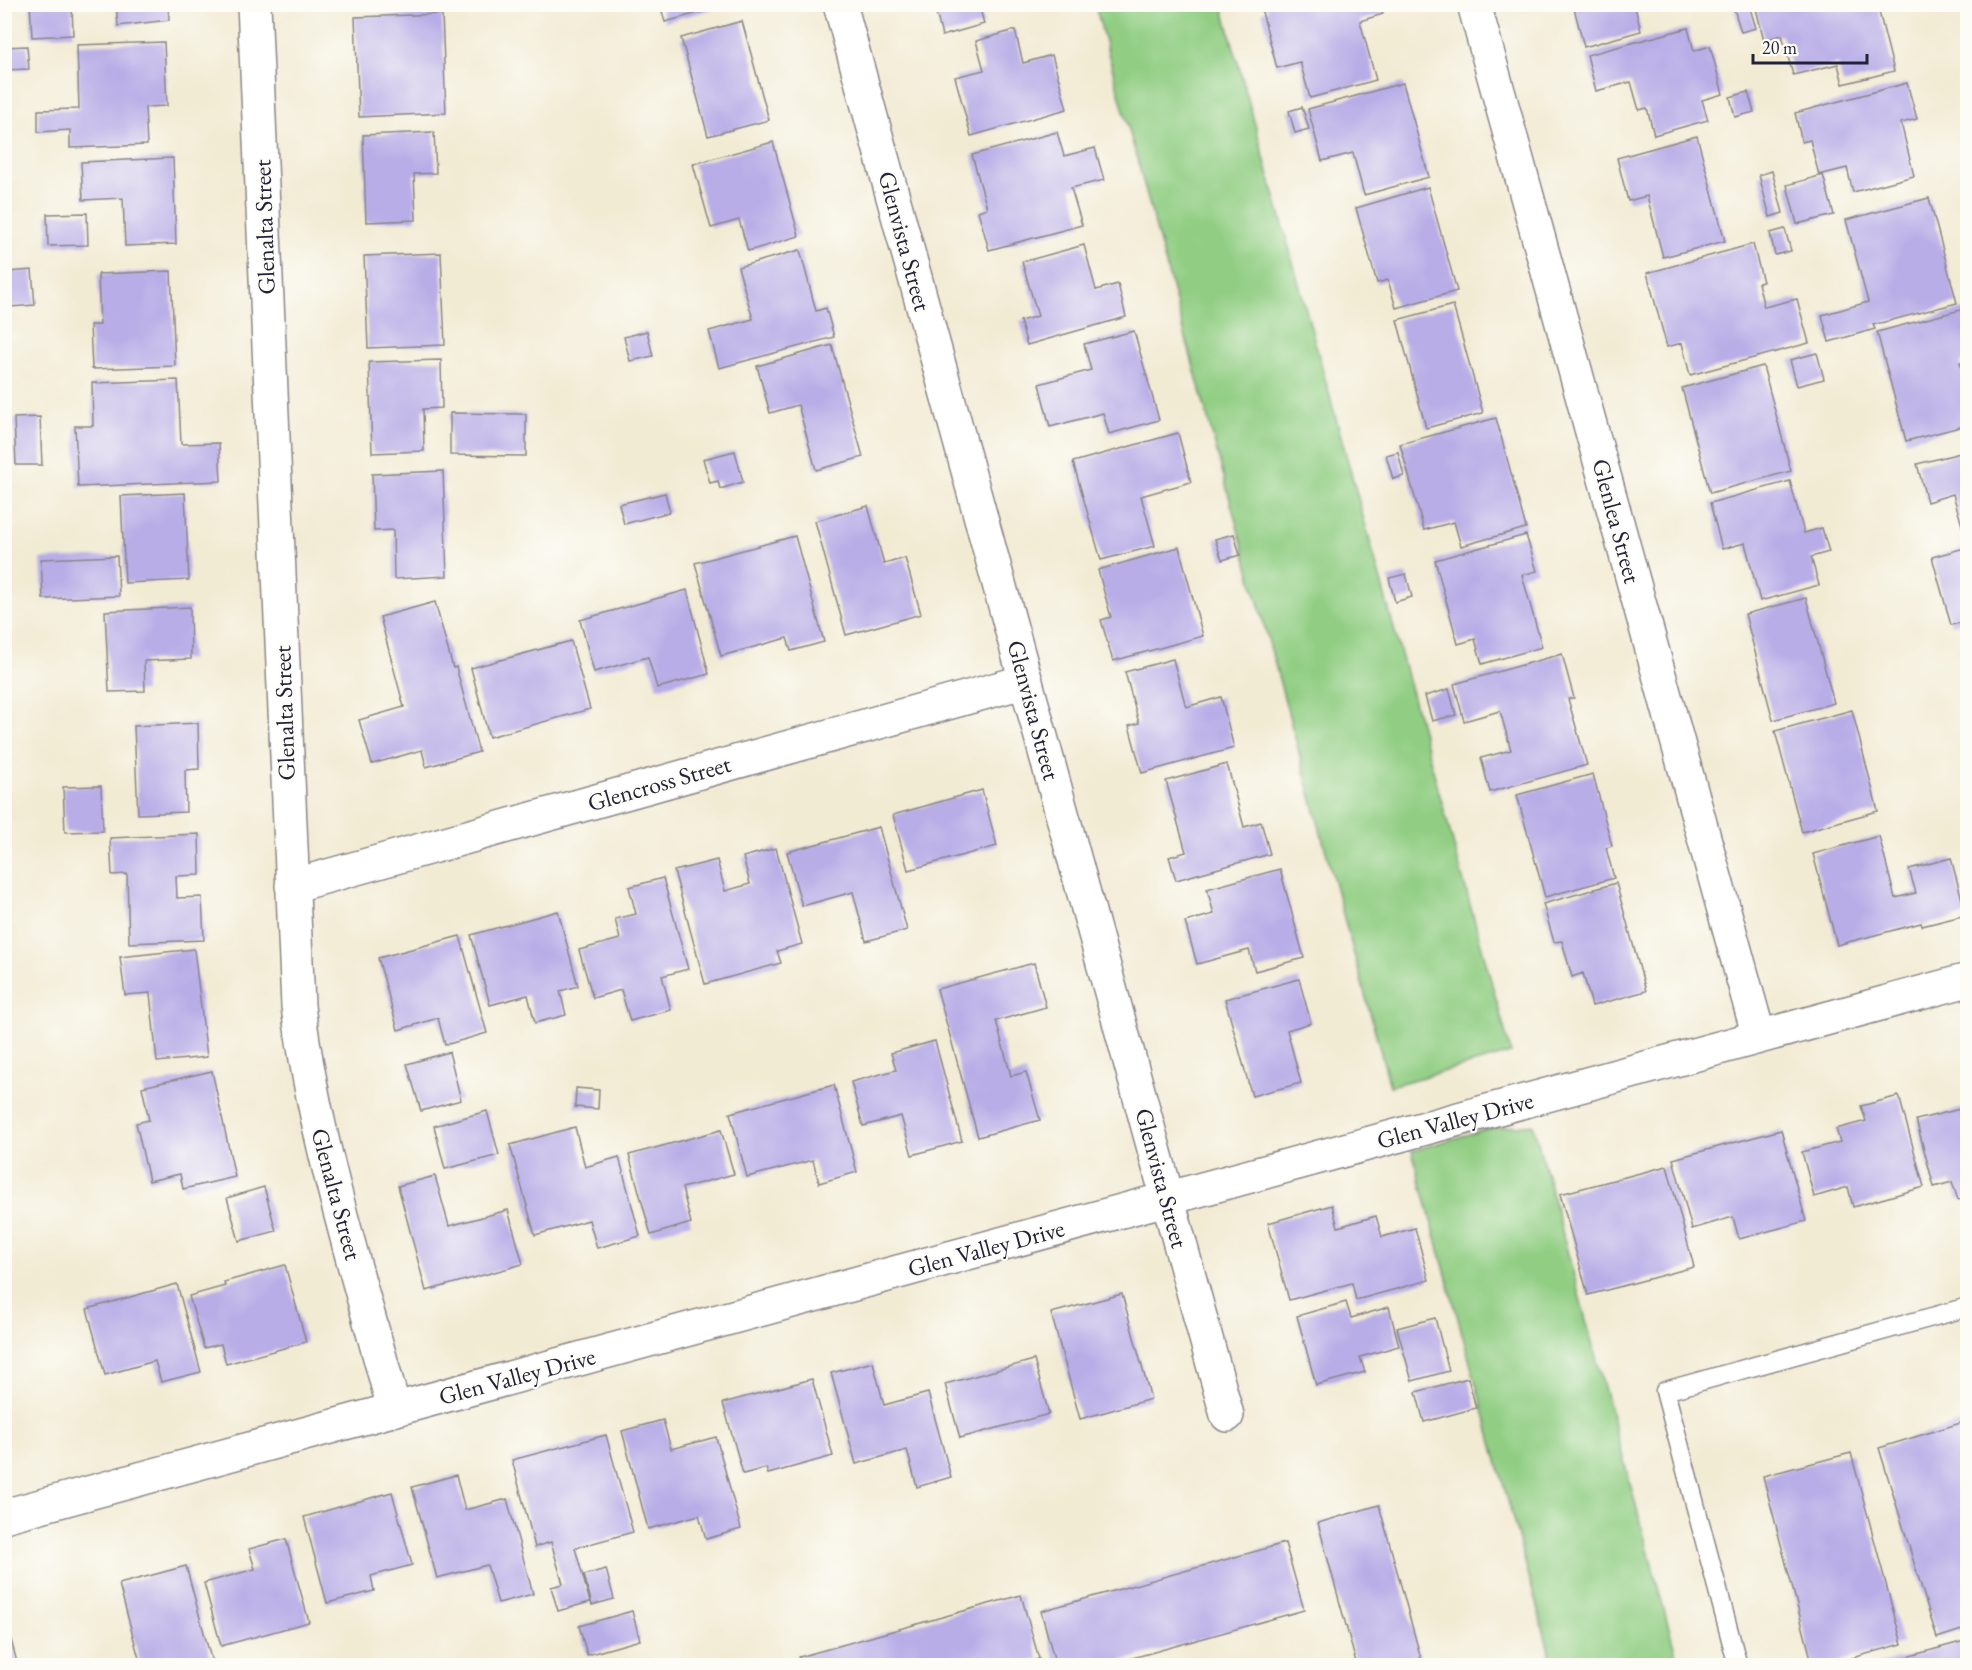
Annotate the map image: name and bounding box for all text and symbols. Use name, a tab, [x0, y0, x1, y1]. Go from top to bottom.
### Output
scale bar	[1753, 27, 1867, 65]
text: 20 m	[1762, 36, 1797, 59]
street label: Glenalta Street	[246, 158, 282, 295]
street label: Glenvista Street	[871, 168, 939, 315]
street label: Glenlea Street	[1586, 455, 1649, 587]
street label: Glenvista Street	[1000, 637, 1068, 784]
street label: Glenalta Street	[266, 644, 302, 781]
street label: Glencross Street	[584, 748, 735, 818]
street label: Glen Valley Drive	[1373, 1084, 1537, 1156]
street label: Glenvista Street	[1128, 1105, 1196, 1252]
street label: Glenalta Street	[305, 1125, 370, 1264]
street label: Glen Valley Drive	[904, 1212, 1068, 1284]
street label: Glen Valley Drive	[435, 1340, 599, 1412]

